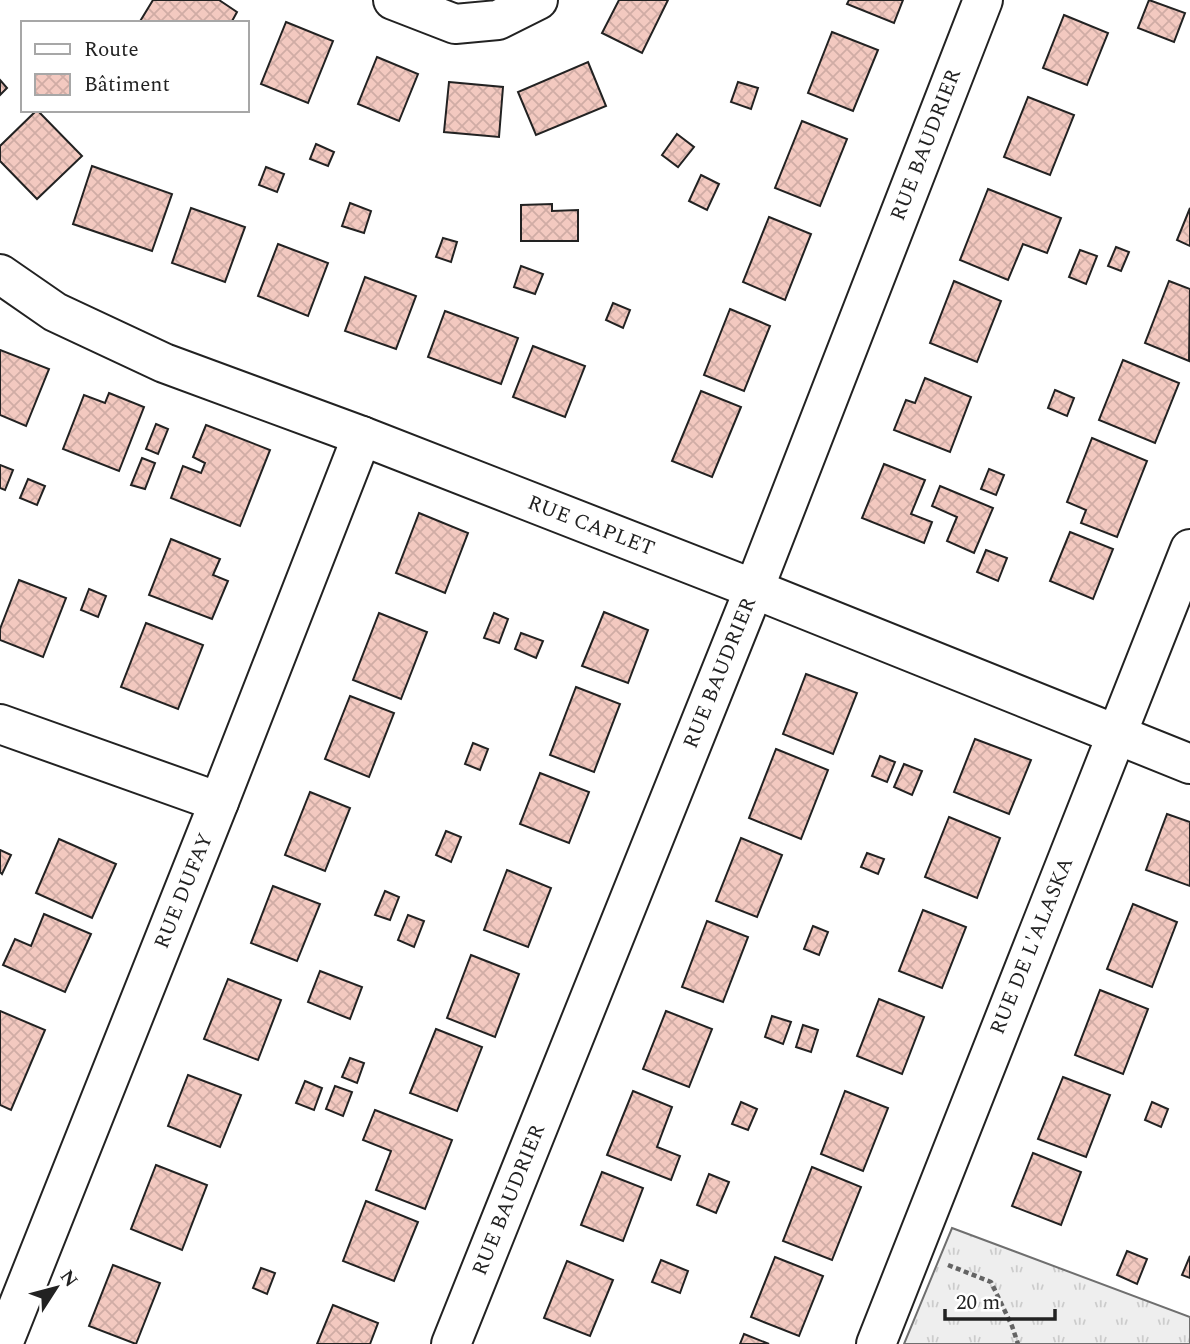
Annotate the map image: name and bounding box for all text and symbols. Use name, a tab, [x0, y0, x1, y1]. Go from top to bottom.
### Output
legend	[21, 21, 248, 112]
text: Route	[84, 34, 139, 66]
street label: RUE BAUDRIER	[882, 64, 970, 226]
text: Bâtiment	[84, 69, 170, 101]
street label: RUE CAPLET	[523, 487, 659, 565]
street label: RUE BAUDRIER	[675, 592, 765, 753]
street label: RUE DUFAY	[146, 828, 222, 954]
street label: RUE DE L'ALASKA	[982, 852, 1082, 1040]
street label: RUE BAUDRIER	[464, 1119, 554, 1280]
north arrow	[21, 1253, 91, 1323]
text: N	[52, 1264, 85, 1294]
scale bar	[945, 1278, 1055, 1322]
text: 20 m	[956, 1287, 1000, 1319]

